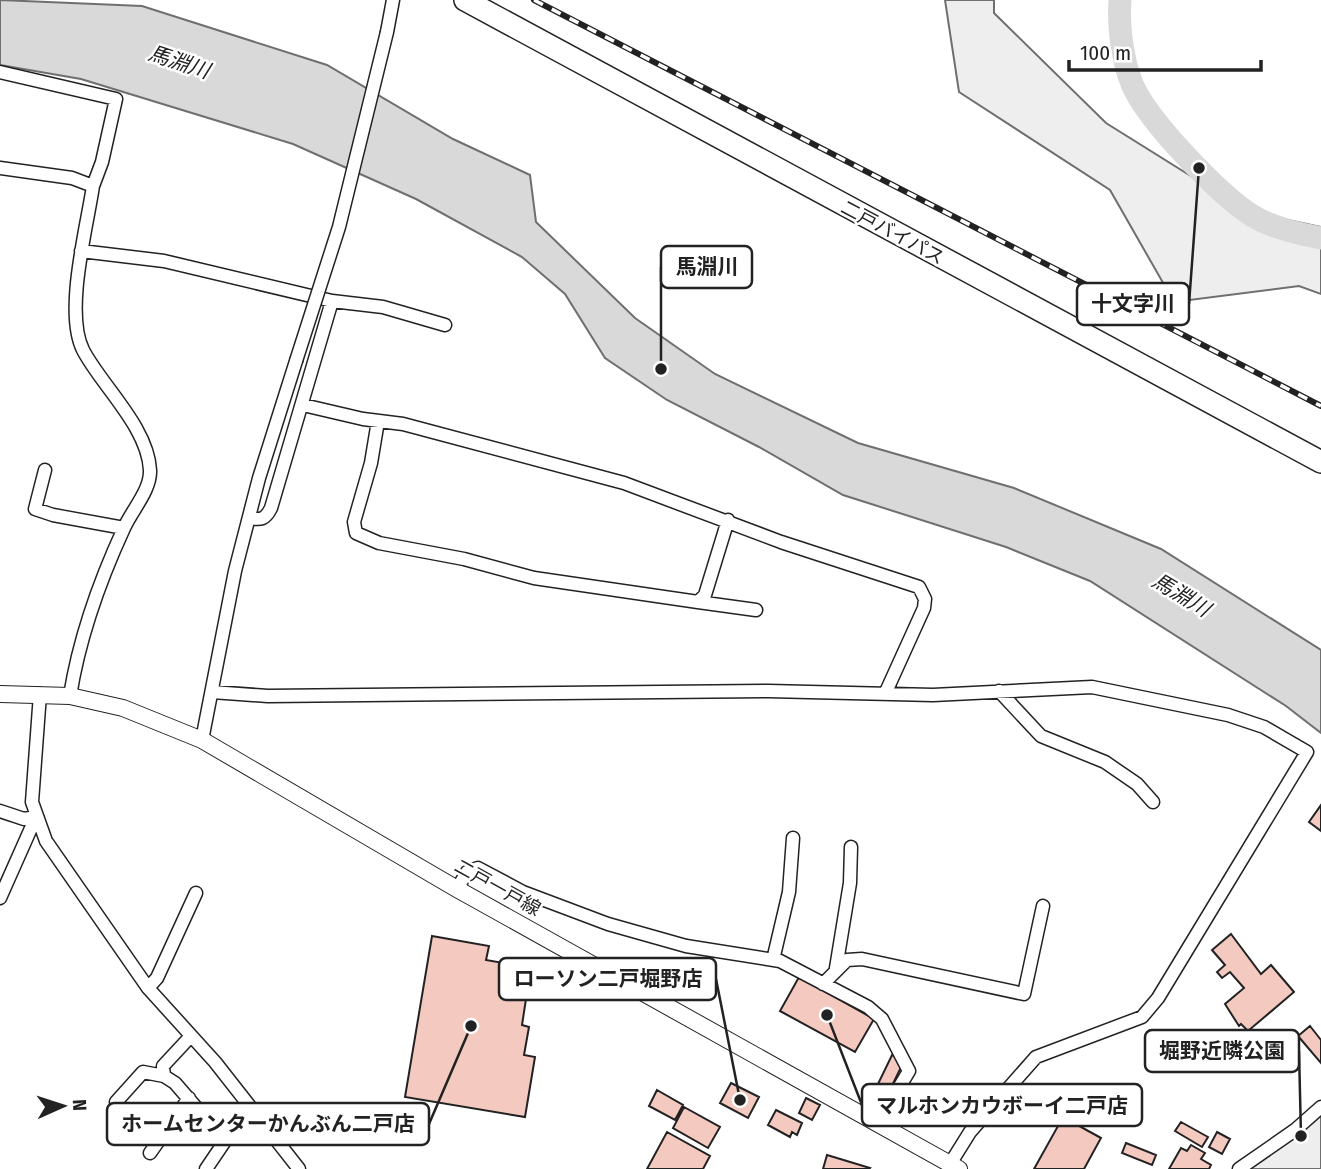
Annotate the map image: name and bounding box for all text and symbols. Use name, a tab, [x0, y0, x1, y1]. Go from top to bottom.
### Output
scale bar	[1069, 28, 1262, 72]
water label: 馬淵川	[145, 40, 215, 85]
text: 100 m	[1080, 40, 1131, 66]
street label: 二戸バイパス	[837, 196, 948, 269]
callout: 馬淵川	[661, 246, 752, 288]
text: 馬淵川	[676, 254, 739, 280]
callout: 十文字川	[1077, 283, 1189, 325]
text: 十文字川	[1091, 291, 1175, 317]
water label: 馬淵川	[1147, 568, 1216, 623]
street label: 二戸一戸線	[451, 854, 545, 921]
callout: ローソン二戸堀野店	[499, 958, 716, 1000]
text: ローソン二戸堀野店	[514, 966, 703, 992]
callout: 堀野近隣公園	[1145, 1030, 1299, 1072]
text: 堀野近隣公園	[1159, 1038, 1285, 1064]
north arrow	[28, 1071, 98, 1141]
callout: マルホンカウボーイ二戸店	[862, 1084, 1142, 1126]
text: マルホンカウボーイ二戸店	[876, 1093, 1128, 1119]
text: N	[68, 1099, 91, 1111]
callout: ホームセンターかんぶん二戸店	[107, 1103, 429, 1145]
text: ホームセンターかんぶん二戸店	[121, 1111, 415, 1137]

